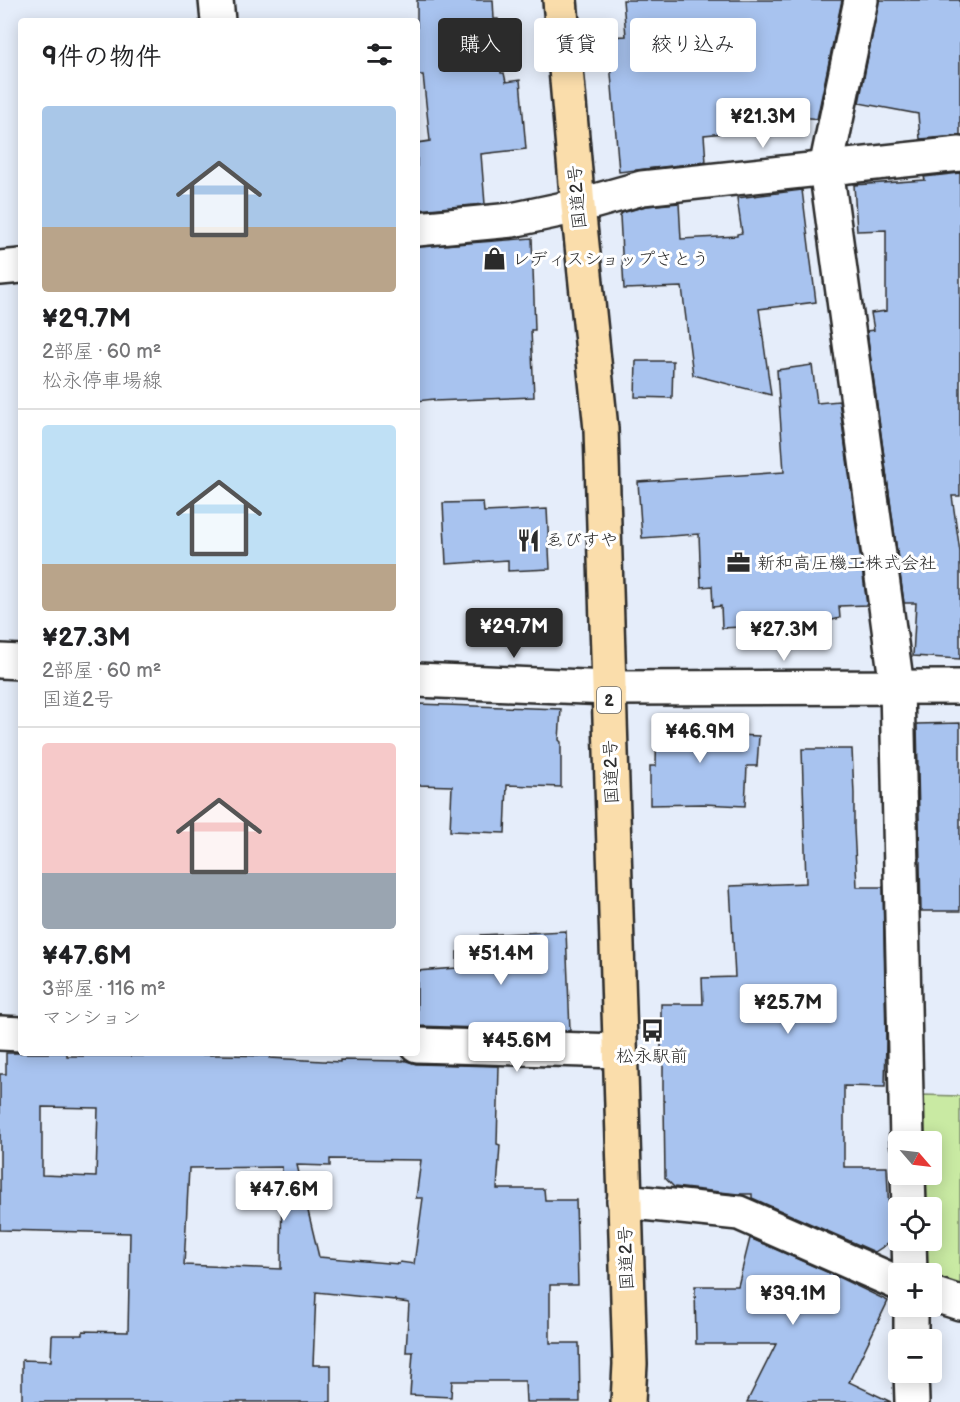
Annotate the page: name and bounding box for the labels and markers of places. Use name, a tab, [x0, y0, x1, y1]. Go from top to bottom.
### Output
pin: ¥21.3M	[714, 98, 812, 149]
shop icon: レディスショップさとう	[481, 246, 507, 272]
place label: レディスショップさとう	[512, 249, 709, 270]
restaurant icon: ゑびすや	[515, 527, 541, 553]
place label: ゑびすや	[546, 530, 618, 551]
office icon: 新和高圧機工株式会社	[726, 550, 752, 576]
place label: 新和高圧機工株式会社	[757, 553, 937, 574]
pin: ¥29.7M	[465, 608, 563, 659]
pin: ¥27.3M	[735, 611, 833, 662]
pin: ¥46.9M	[651, 713, 749, 764]
pin: ¥51.4M	[452, 935, 550, 986]
pin: ¥25.7M	[739, 984, 837, 1035]
bus stop icon: 松永駅前	[639, 1017, 665, 1043]
pin: ¥45.6M	[468, 1022, 566, 1073]
place label: 松永駅前	[616, 1046, 688, 1067]
pin: ¥47.6M	[235, 1171, 333, 1222]
pin: ¥39.1M	[744, 1275, 842, 1326]

